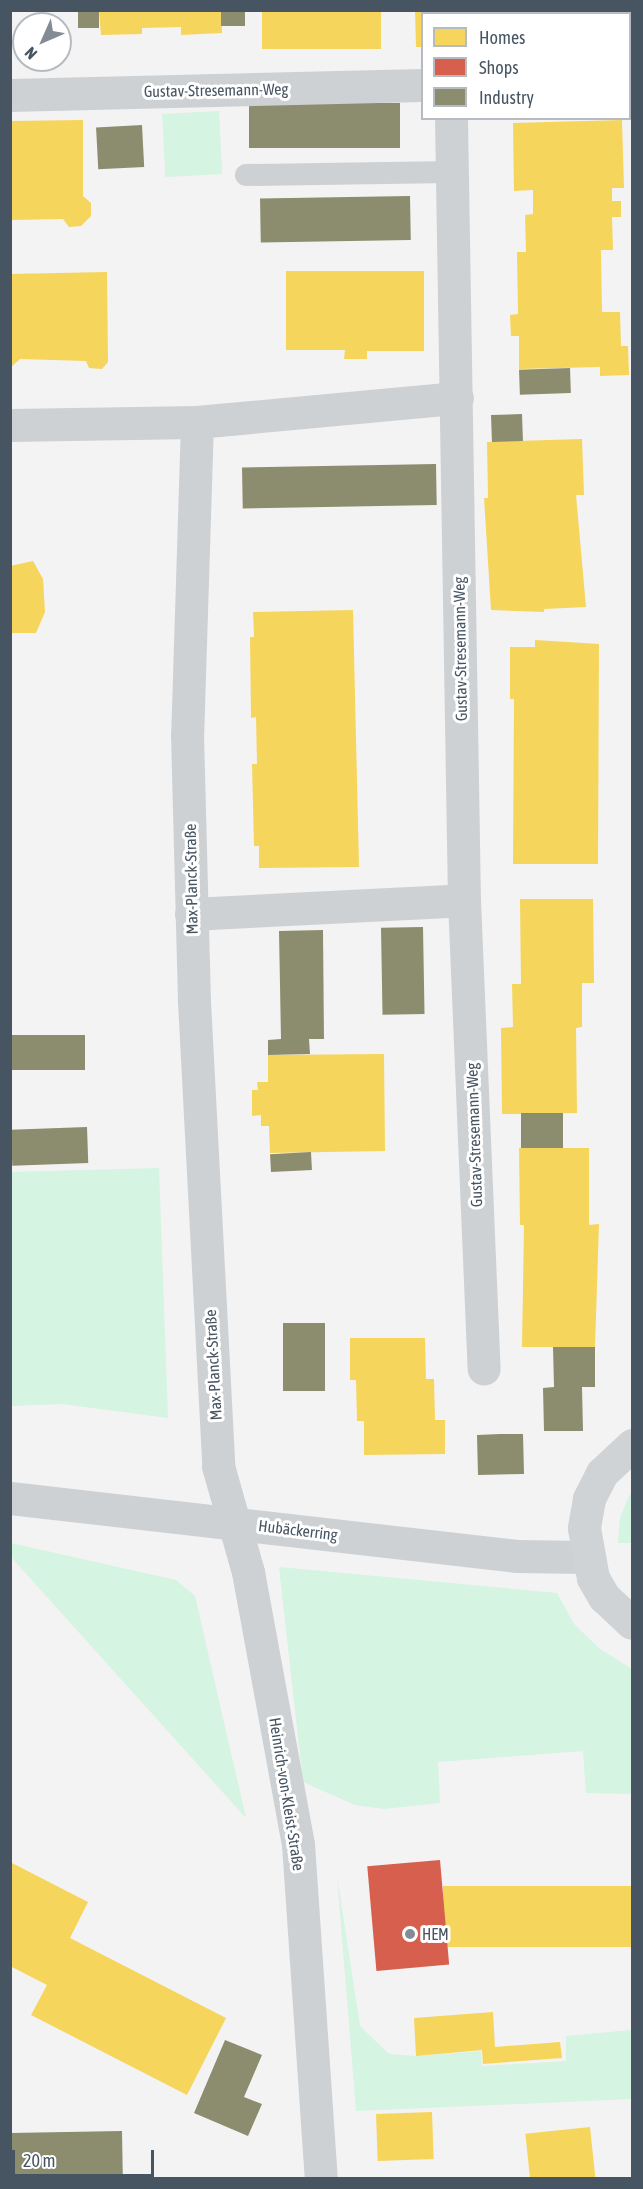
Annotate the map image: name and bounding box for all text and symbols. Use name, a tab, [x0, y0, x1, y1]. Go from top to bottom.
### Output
north arrow	[12, 12, 72, 72]
legend	[421, 12, 631, 120]
text: Homes	[479, 27, 525, 48]
text: N	[21, 44, 40, 63]
text: Shops	[479, 57, 519, 78]
street label: Gustav-Stresemann-Weg	[144, 79, 288, 101]
text: Industry	[479, 87, 534, 108]
street label: Gustav-Stresemann-Weg	[449, 577, 471, 721]
street label: Max-Planck-Straße	[180, 823, 202, 935]
street label: Gustav-Stresemann-Weg	[462, 1062, 486, 1208]
street label: Max-Planck-Straße	[201, 1309, 225, 1421]
street label: Hubäckerring	[257, 1516, 339, 1544]
street label: Heinrich-von-Kleist-Straße	[265, 1716, 309, 1872]
place label: HEM	[422, 1924, 449, 1944]
marker: HEM	[403, 1927, 417, 1941]
scale bar	[15, 2138, 158, 2176]
text: 20 m	[23, 2150, 55, 2171]

